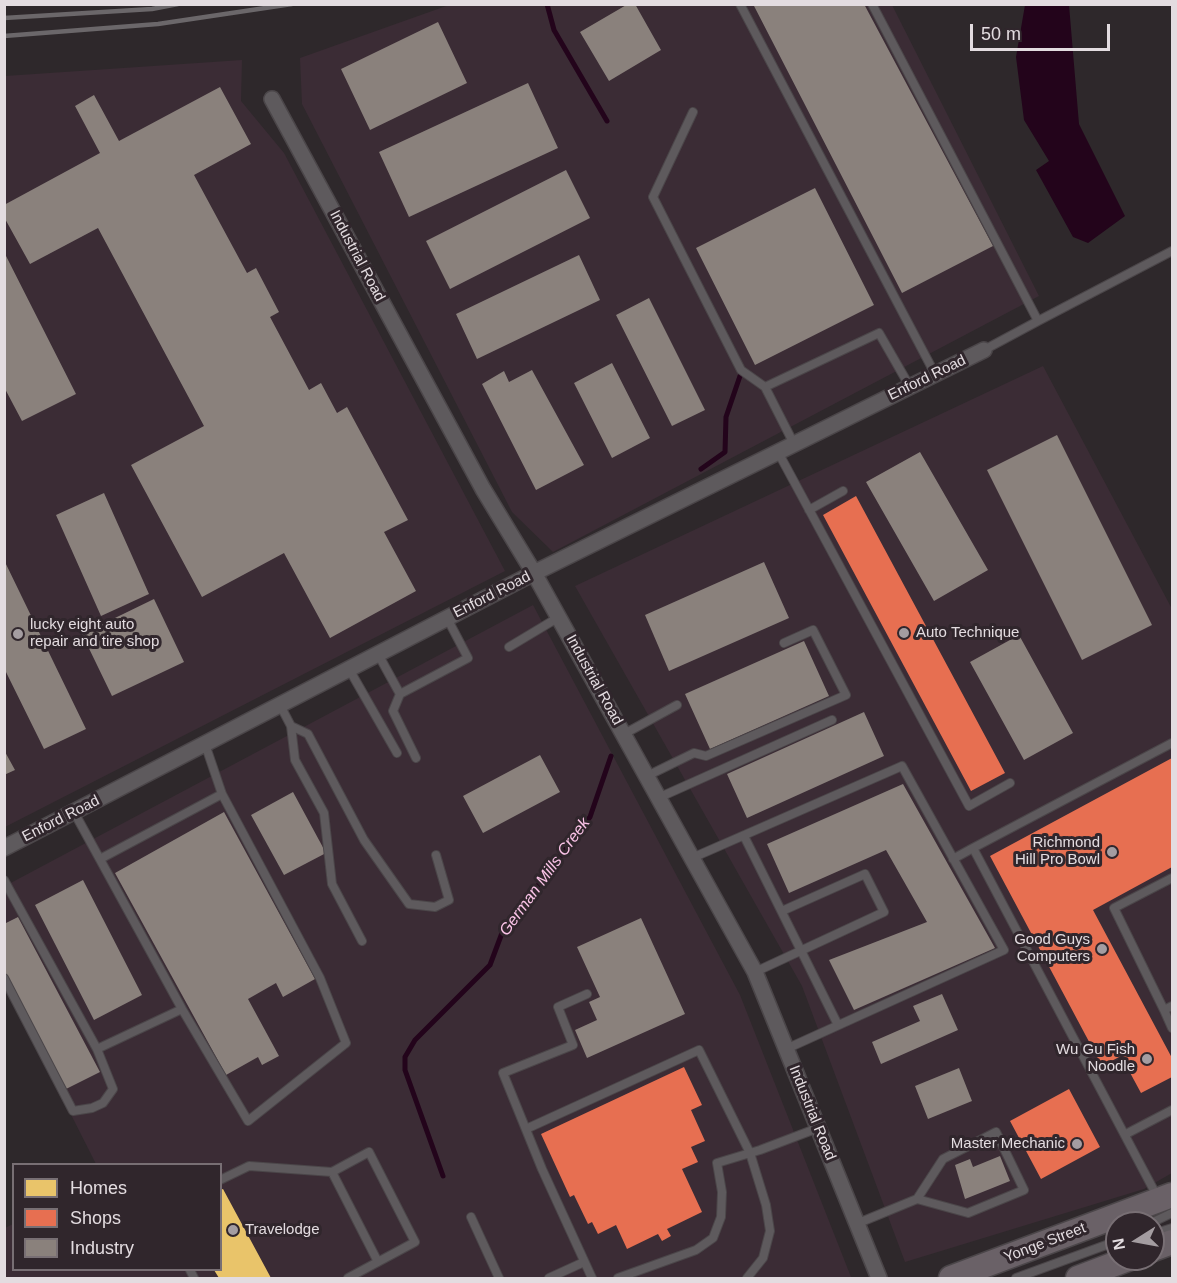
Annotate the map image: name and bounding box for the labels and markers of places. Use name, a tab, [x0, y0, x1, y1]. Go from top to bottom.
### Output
place label: lucky eight auto repair and tire shop	[30, 616, 159, 651]
place label: Auto Technique	[916, 624, 1019, 642]
marker: Auto Technique	[897, 626, 911, 640]
marker: lucky eight auto repair and tire shop	[11, 627, 25, 641]
place label: Richmond Hill Pro Bowl	[1015, 834, 1100, 869]
marker: Richmond Hill Pro Bowl	[1105, 845, 1119, 859]
place label: Good Guys Computers	[1014, 931, 1090, 966]
marker: Good Guys Computers	[1095, 942, 1109, 956]
place label: Wu Gu Fish Noodle	[1056, 1041, 1135, 1076]
marker: Wu Gu Fish Noodle	[1140, 1052, 1154, 1066]
place label: Master Mechanic	[951, 1135, 1065, 1153]
marker: Master Mechanic	[1070, 1137, 1084, 1151]
place label: Travelodge	[245, 1221, 319, 1239]
marker: Travelodge	[226, 1223, 240, 1237]

